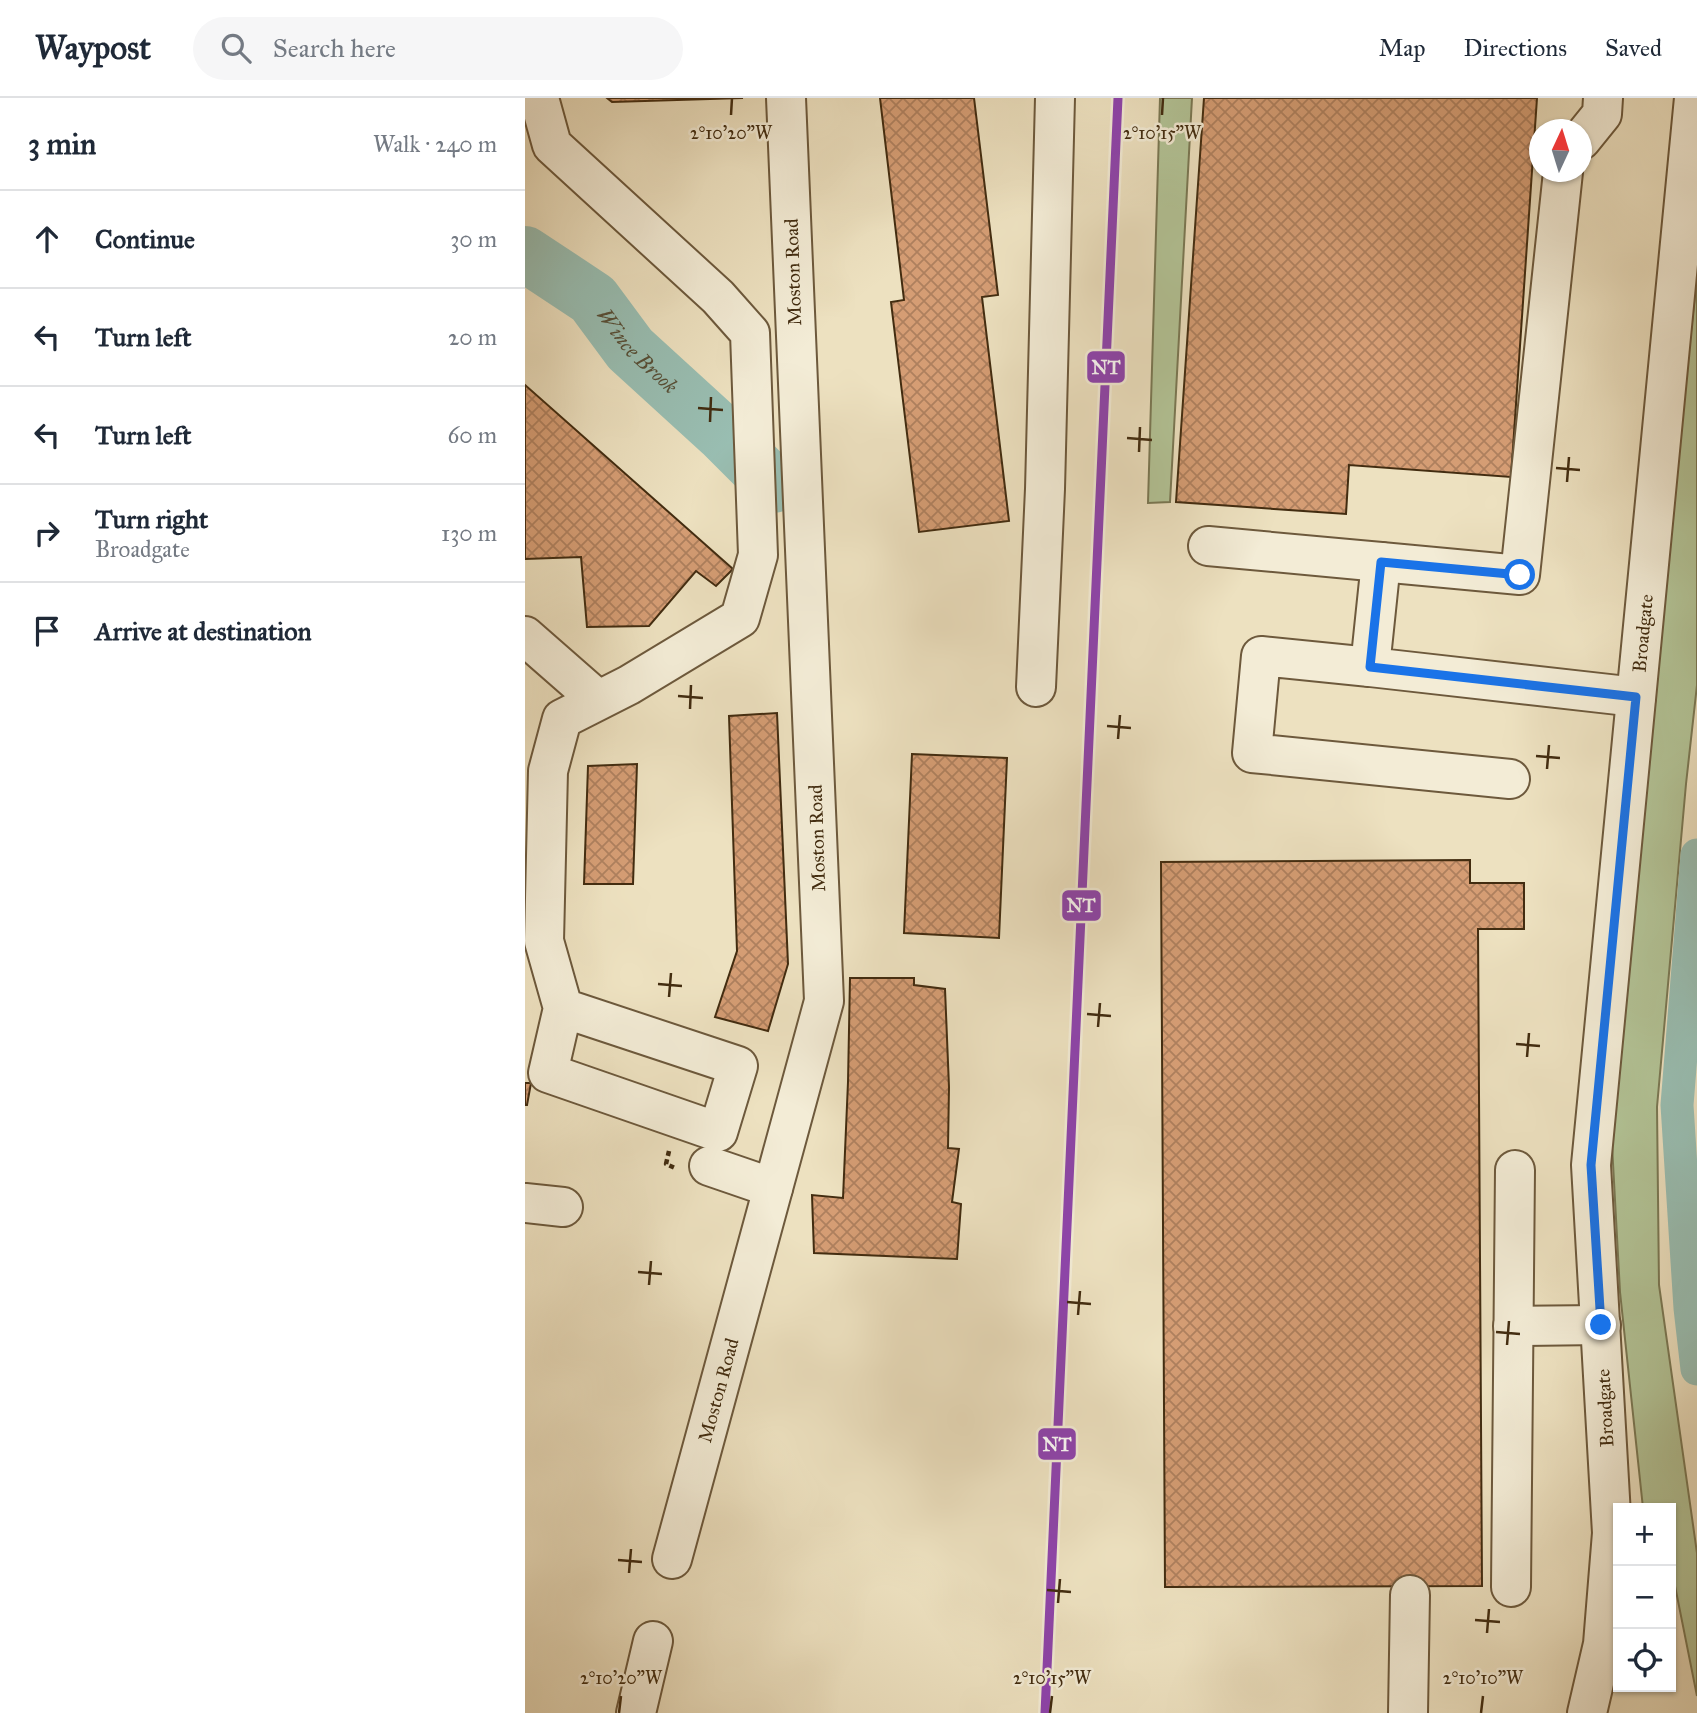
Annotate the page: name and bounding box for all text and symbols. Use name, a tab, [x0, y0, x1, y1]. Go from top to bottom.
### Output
search box	[193, 17, 683, 80]
text: Waypost	[35, 28, 151, 68]
icon: search	[217, 29, 255, 67]
text: Search here	[273, 32, 396, 64]
text: Map	[1379, 33, 1426, 63]
text: Directions	[1464, 33, 1567, 63]
text: Saved	[1605, 33, 1662, 63]
north arrow	[1529, 119, 1592, 182]
text: 2°10'20"W	[690, 122, 773, 144]
text: 2°10'15"W	[1123, 122, 1202, 144]
text: 3 min	[28, 126, 96, 162]
text: Walk · 240 m	[373, 130, 497, 158]
street label: Moston Road	[780, 218, 806, 326]
icon: ahead	[28, 220, 66, 258]
text: Continue	[95, 223, 195, 255]
text: 30 m	[450, 225, 497, 253]
water label: Wince Brook	[591, 303, 684, 400]
icon: left	[28, 318, 66, 356]
text: Turn left	[95, 321, 191, 353]
text: 20 m	[448, 323, 497, 351]
line badge: NT	[1086, 350, 1126, 384]
text: NT	[1091, 356, 1121, 379]
icon: left	[28, 416, 66, 454]
text: Turn left	[95, 419, 191, 451]
text: 60 m	[448, 421, 497, 449]
text: Turn right	[95, 503, 208, 535]
icon: right	[28, 514, 66, 552]
text: 130 m	[441, 519, 497, 547]
text: Broadgate	[95, 535, 190, 563]
route start	[1504, 559, 1535, 590]
street label: Broadgate	[1627, 593, 1658, 673]
icon: arrive	[28, 612, 66, 650]
text: Arrive at destination	[95, 615, 312, 647]
street label: Moston Road	[804, 784, 830, 892]
line badge: NT	[1061, 889, 1102, 922]
text: NT	[1066, 894, 1096, 917]
route end	[1585, 1309, 1616, 1340]
street label: Moston Road	[693, 1335, 743, 1445]
street label: Broadgate	[1591, 1368, 1620, 1448]
line badge: NT	[1037, 1427, 1077, 1461]
text: NT	[1042, 1433, 1072, 1456]
map controls	[1613, 1503, 1676, 1692]
button: +	[1613, 1503, 1676, 1566]
button: −	[1613, 1566, 1676, 1629]
button: locate	[1613, 1629, 1676, 1692]
text: 2°10'20"W	[580, 1667, 663, 1689]
text: 2°10'15"W	[1013, 1667, 1092, 1689]
text: 2°10'10"W	[1443, 1667, 1524, 1689]

